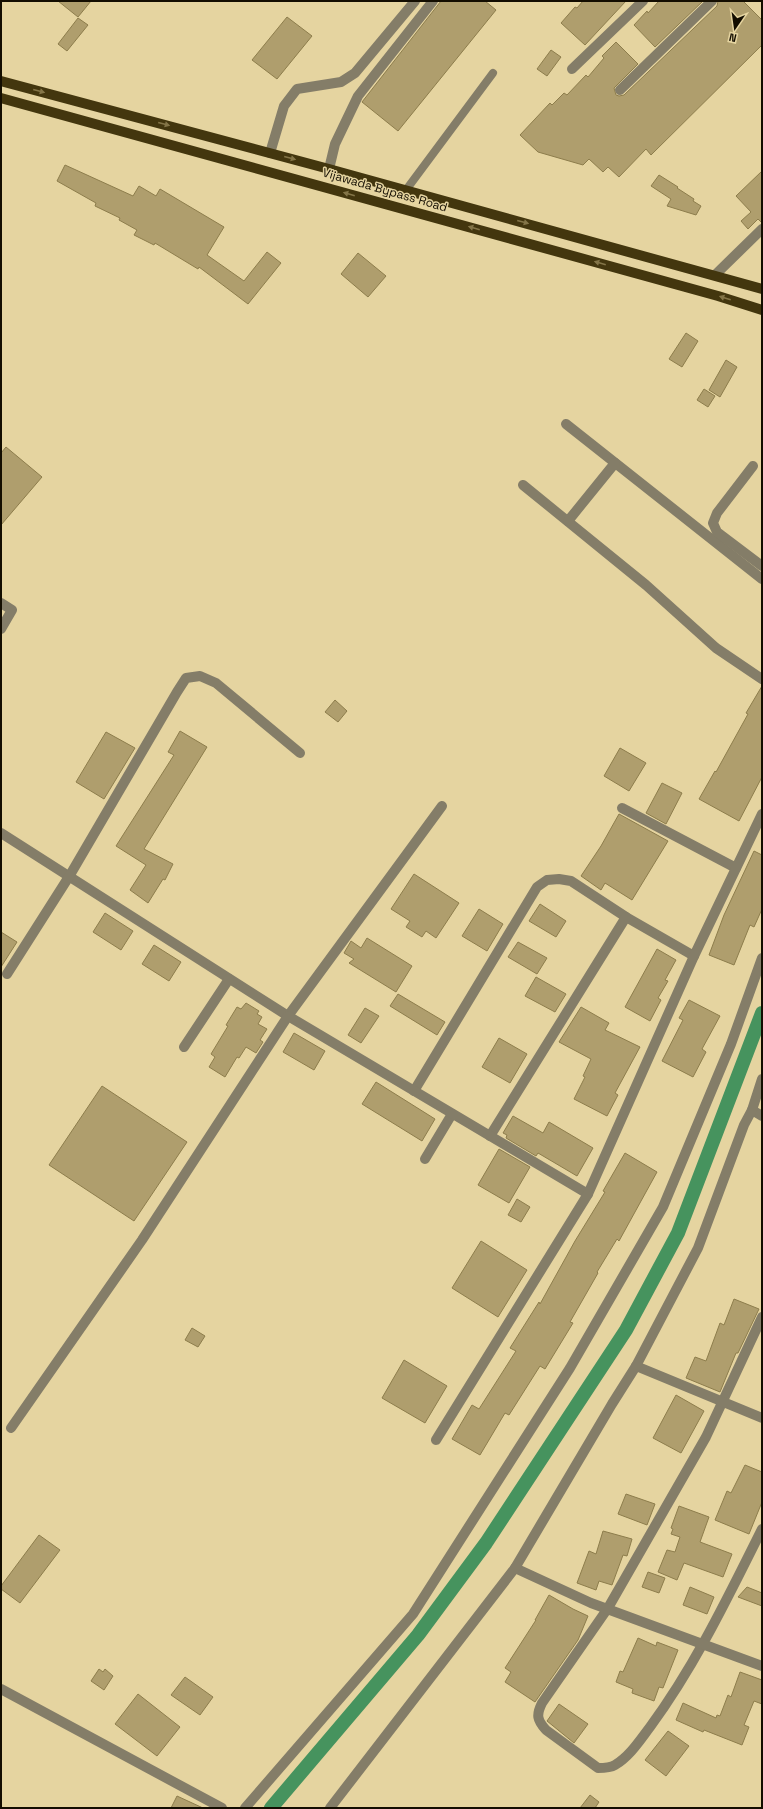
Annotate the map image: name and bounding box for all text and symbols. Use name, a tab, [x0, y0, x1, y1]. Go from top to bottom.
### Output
north arrow	[715, 8, 755, 48]
text: N	[728, 30, 738, 45]
one-way arrow	[33, 88, 45, 94]
one-way arrow	[159, 121, 171, 127]
one-way arrow	[284, 155, 296, 161]
street label: Vijawada Bypass Road	[321, 165, 449, 215]
one-way arrow	[343, 191, 355, 197]
one-way arrow	[517, 219, 529, 225]
one-way arrow	[468, 225, 481, 231]
one-way arrow	[593, 260, 605, 266]
one-way arrow	[719, 295, 731, 301]

